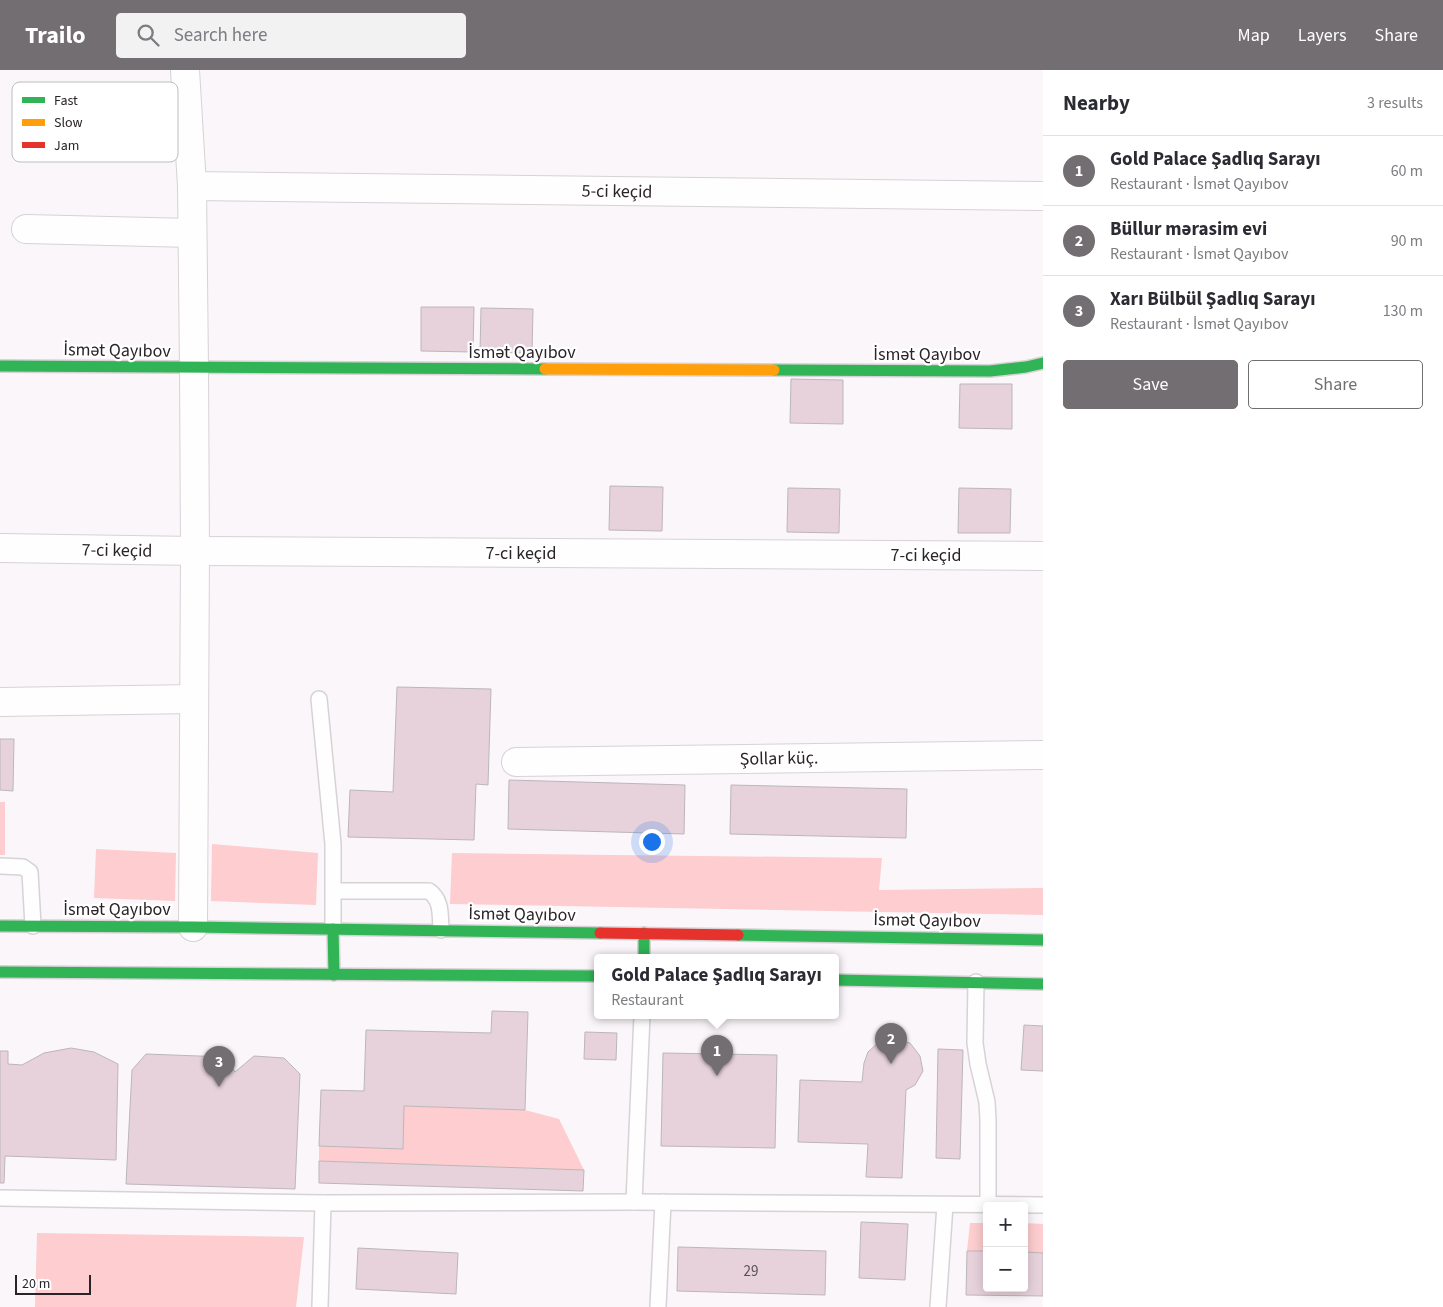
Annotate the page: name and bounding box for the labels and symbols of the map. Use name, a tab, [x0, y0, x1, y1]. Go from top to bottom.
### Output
legend	[12, 82, 178, 162]
text: Fast	[54, 91, 78, 111]
text: Slow	[54, 113, 83, 133]
text: Jam	[54, 136, 79, 156]
street label: 5-ci keçid	[581, 178, 653, 205]
street label: İsmət Qayıbov	[63, 337, 171, 364]
street label: İsmət Qayıbov	[468, 340, 576, 365]
street label: İsmət Qayıbov	[873, 342, 981, 367]
street label: 7-ci keçid	[81, 537, 153, 564]
street label: 7-ci keçid	[486, 541, 556, 566]
street label: 7-ci keçid	[891, 543, 961, 568]
street label: Şollar küç.	[739, 745, 819, 772]
your location	[639, 829, 665, 855]
street label: İsmət Qayıbov	[63, 897, 171, 922]
street label: İsmət Qayıbov	[468, 901, 576, 928]
street label: İsmət Qayıbov	[873, 907, 981, 934]
pin: 2	[875, 1023, 907, 1064]
pin: 1	[701, 1035, 733, 1076]
pin: 3	[203, 1046, 235, 1087]
house number: 29	[744, 1261, 758, 1282]
scale bar	[15, 1272, 91, 1295]

